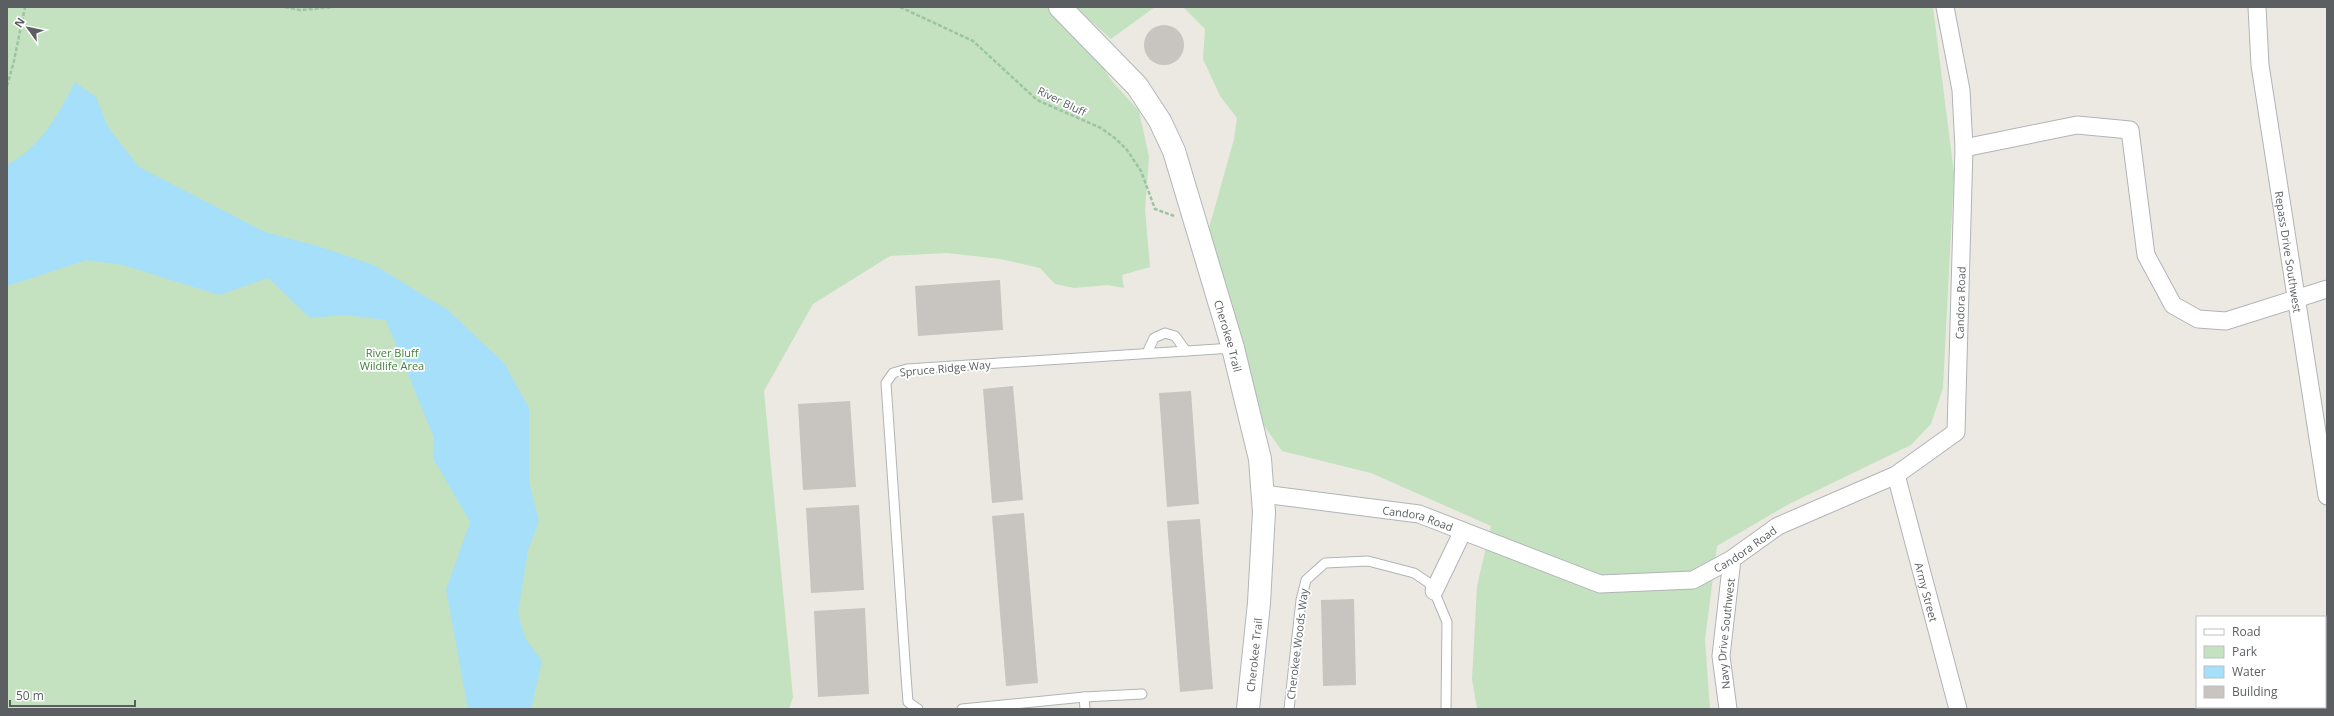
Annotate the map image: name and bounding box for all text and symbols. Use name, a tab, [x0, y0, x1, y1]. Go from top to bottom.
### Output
north arrow	[8, 8, 48, 48]
text: N	[10, 14, 28, 30]
street label: River Bluff	[1035, 83, 1089, 120]
street label: Repass Drive Southwest	[2272, 190, 2306, 314]
street label: Candora Road	[1951, 266, 1968, 339]
street label: Cherokee Trail	[1211, 298, 1246, 373]
park label: River Bluff Wildlife Area	[360, 345, 424, 373]
street label: Spruce Ridge Way	[899, 357, 992, 379]
street label: Candora Road	[1382, 502, 1455, 534]
street label: Candora Road	[1711, 522, 1779, 575]
street label: Army Street	[1912, 561, 1942, 623]
street label: Navy Drive Southwest	[1713, 577, 1737, 690]
street label: Cherokee Woods Way	[1283, 587, 1311, 700]
legend	[2196, 616, 2326, 708]
street label: Cherokee Trail	[1243, 617, 1265, 693]
text: Road	[2232, 623, 2261, 640]
text: Park	[2232, 643, 2258, 660]
text: Water	[2232, 663, 2266, 680]
scale bar	[10, 682, 135, 708]
text: Building	[2232, 683, 2278, 700]
text: 50 m	[16, 687, 44, 704]

